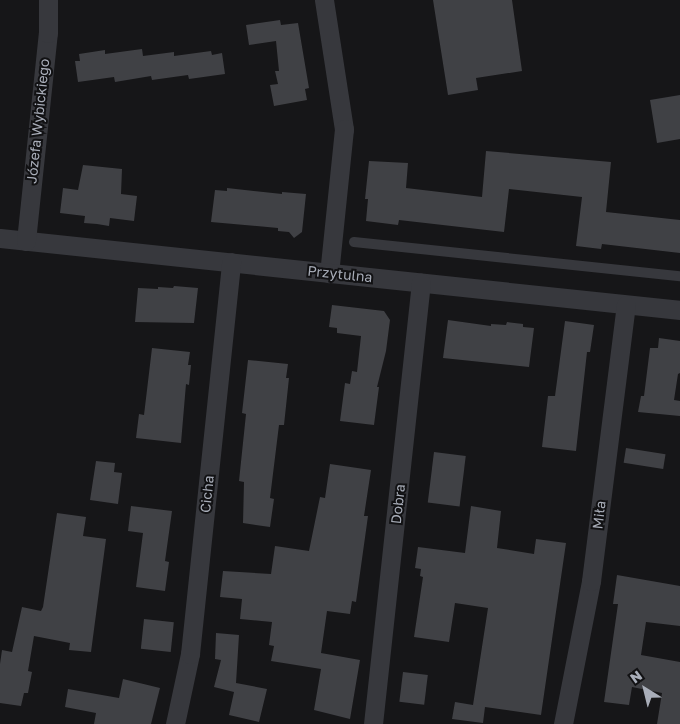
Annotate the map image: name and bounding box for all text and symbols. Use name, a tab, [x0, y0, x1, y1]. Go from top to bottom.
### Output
street label: Józefa Wybickiego	[23, 58, 53, 184]
street label: Przytulna	[307, 262, 373, 286]
street label: Cicha	[197, 475, 217, 513]
street label: Dobra	[388, 483, 408, 525]
street label: Miła	[589, 500, 609, 530]
north arrow	[620, 664, 670, 714]
text: N	[627, 666, 645, 686]

